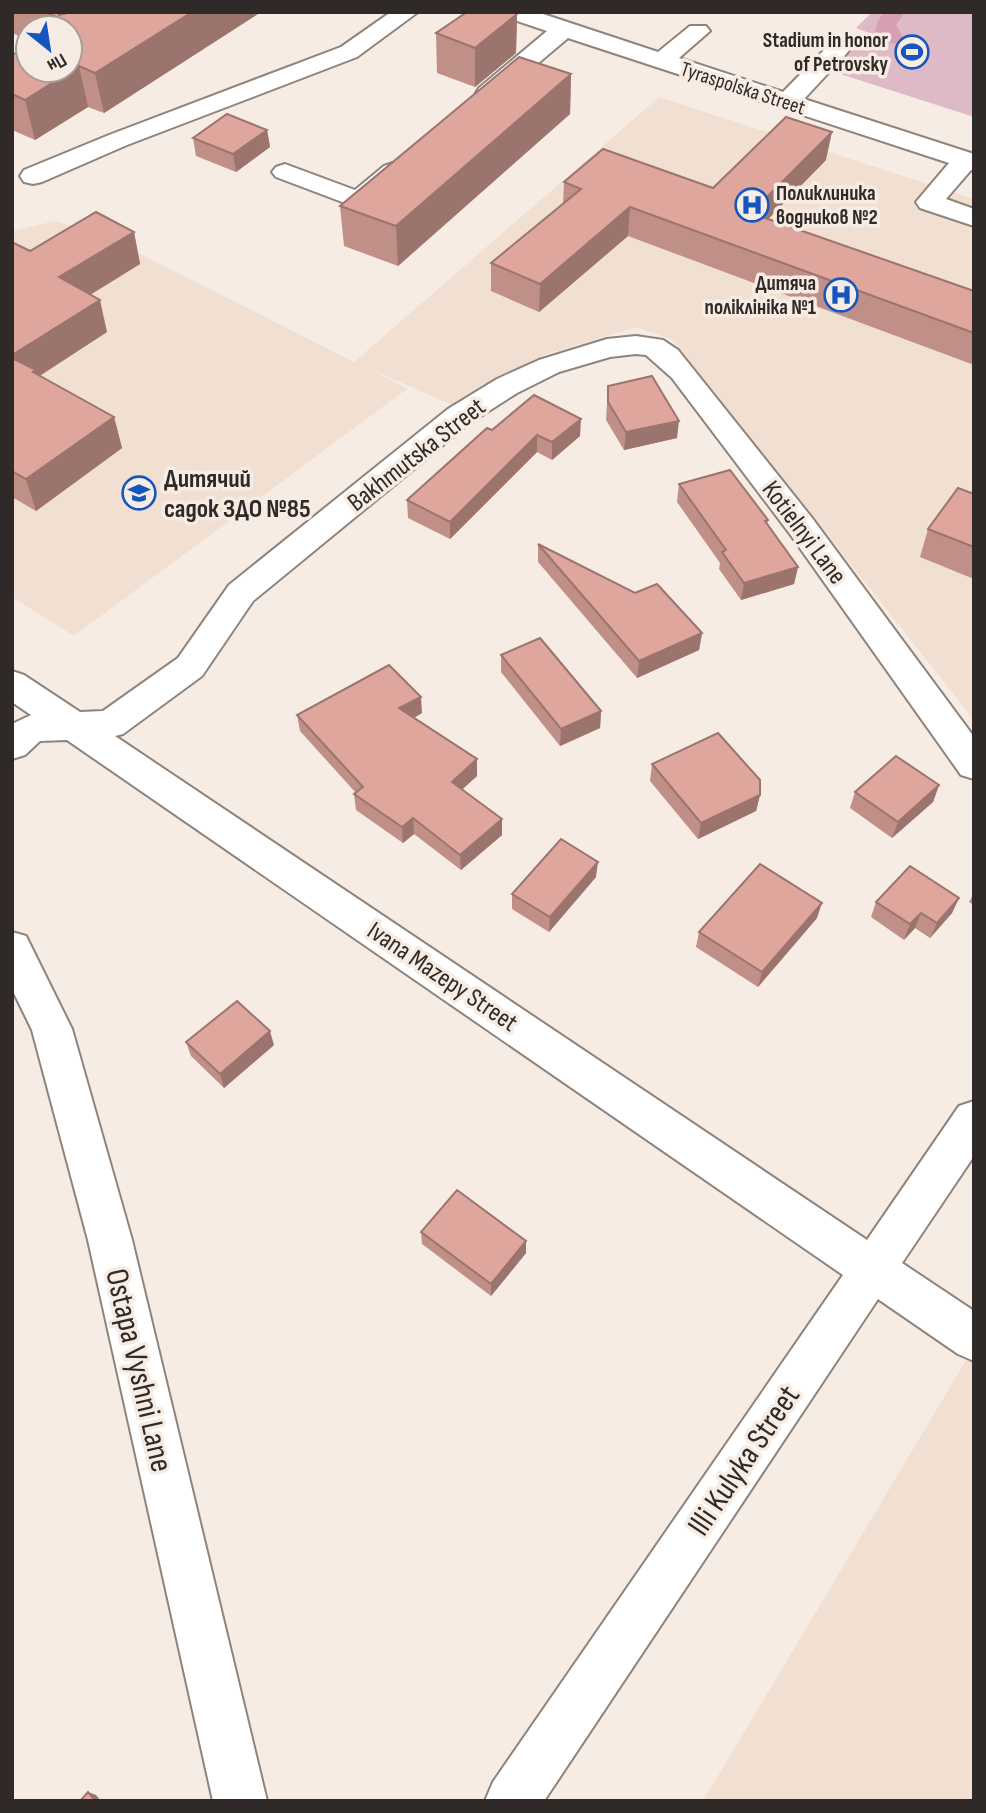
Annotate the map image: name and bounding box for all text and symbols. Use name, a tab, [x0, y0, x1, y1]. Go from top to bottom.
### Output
north arrow	[14, 14, 84, 84]
place label: Stadium in honor of Petrovsky	[763, 28, 888, 77]
sports icon: Stadium in honor of Petrovsky	[893, 33, 931, 71]
text: Пн	[43, 48, 70, 77]
street label: Tyraspolska Street	[677, 57, 808, 120]
place label: Поликлиника водников №2	[776, 181, 878, 230]
hospital icon: Поликлиника водников №2	[733, 186, 771, 224]
place label: Дитяча поліклініка №1	[705, 271, 816, 320]
hospital icon: Дитяча поліклініка №1	[822, 276, 860, 314]
street label: Bakhmutska Street	[342, 392, 492, 519]
place label: Дитячий садок ЗДО №85	[164, 464, 311, 525]
school or university icon: Дитячий садок ЗДО №85	[120, 474, 158, 512]
street label: Kotielnyi Lane	[755, 475, 853, 591]
street label: Ivana Mazepy Street	[361, 916, 523, 1039]
street label: Ostapa Vyshni Lane	[96, 1265, 181, 1476]
street label: Illi Kulyka Street	[680, 1378, 809, 1543]

